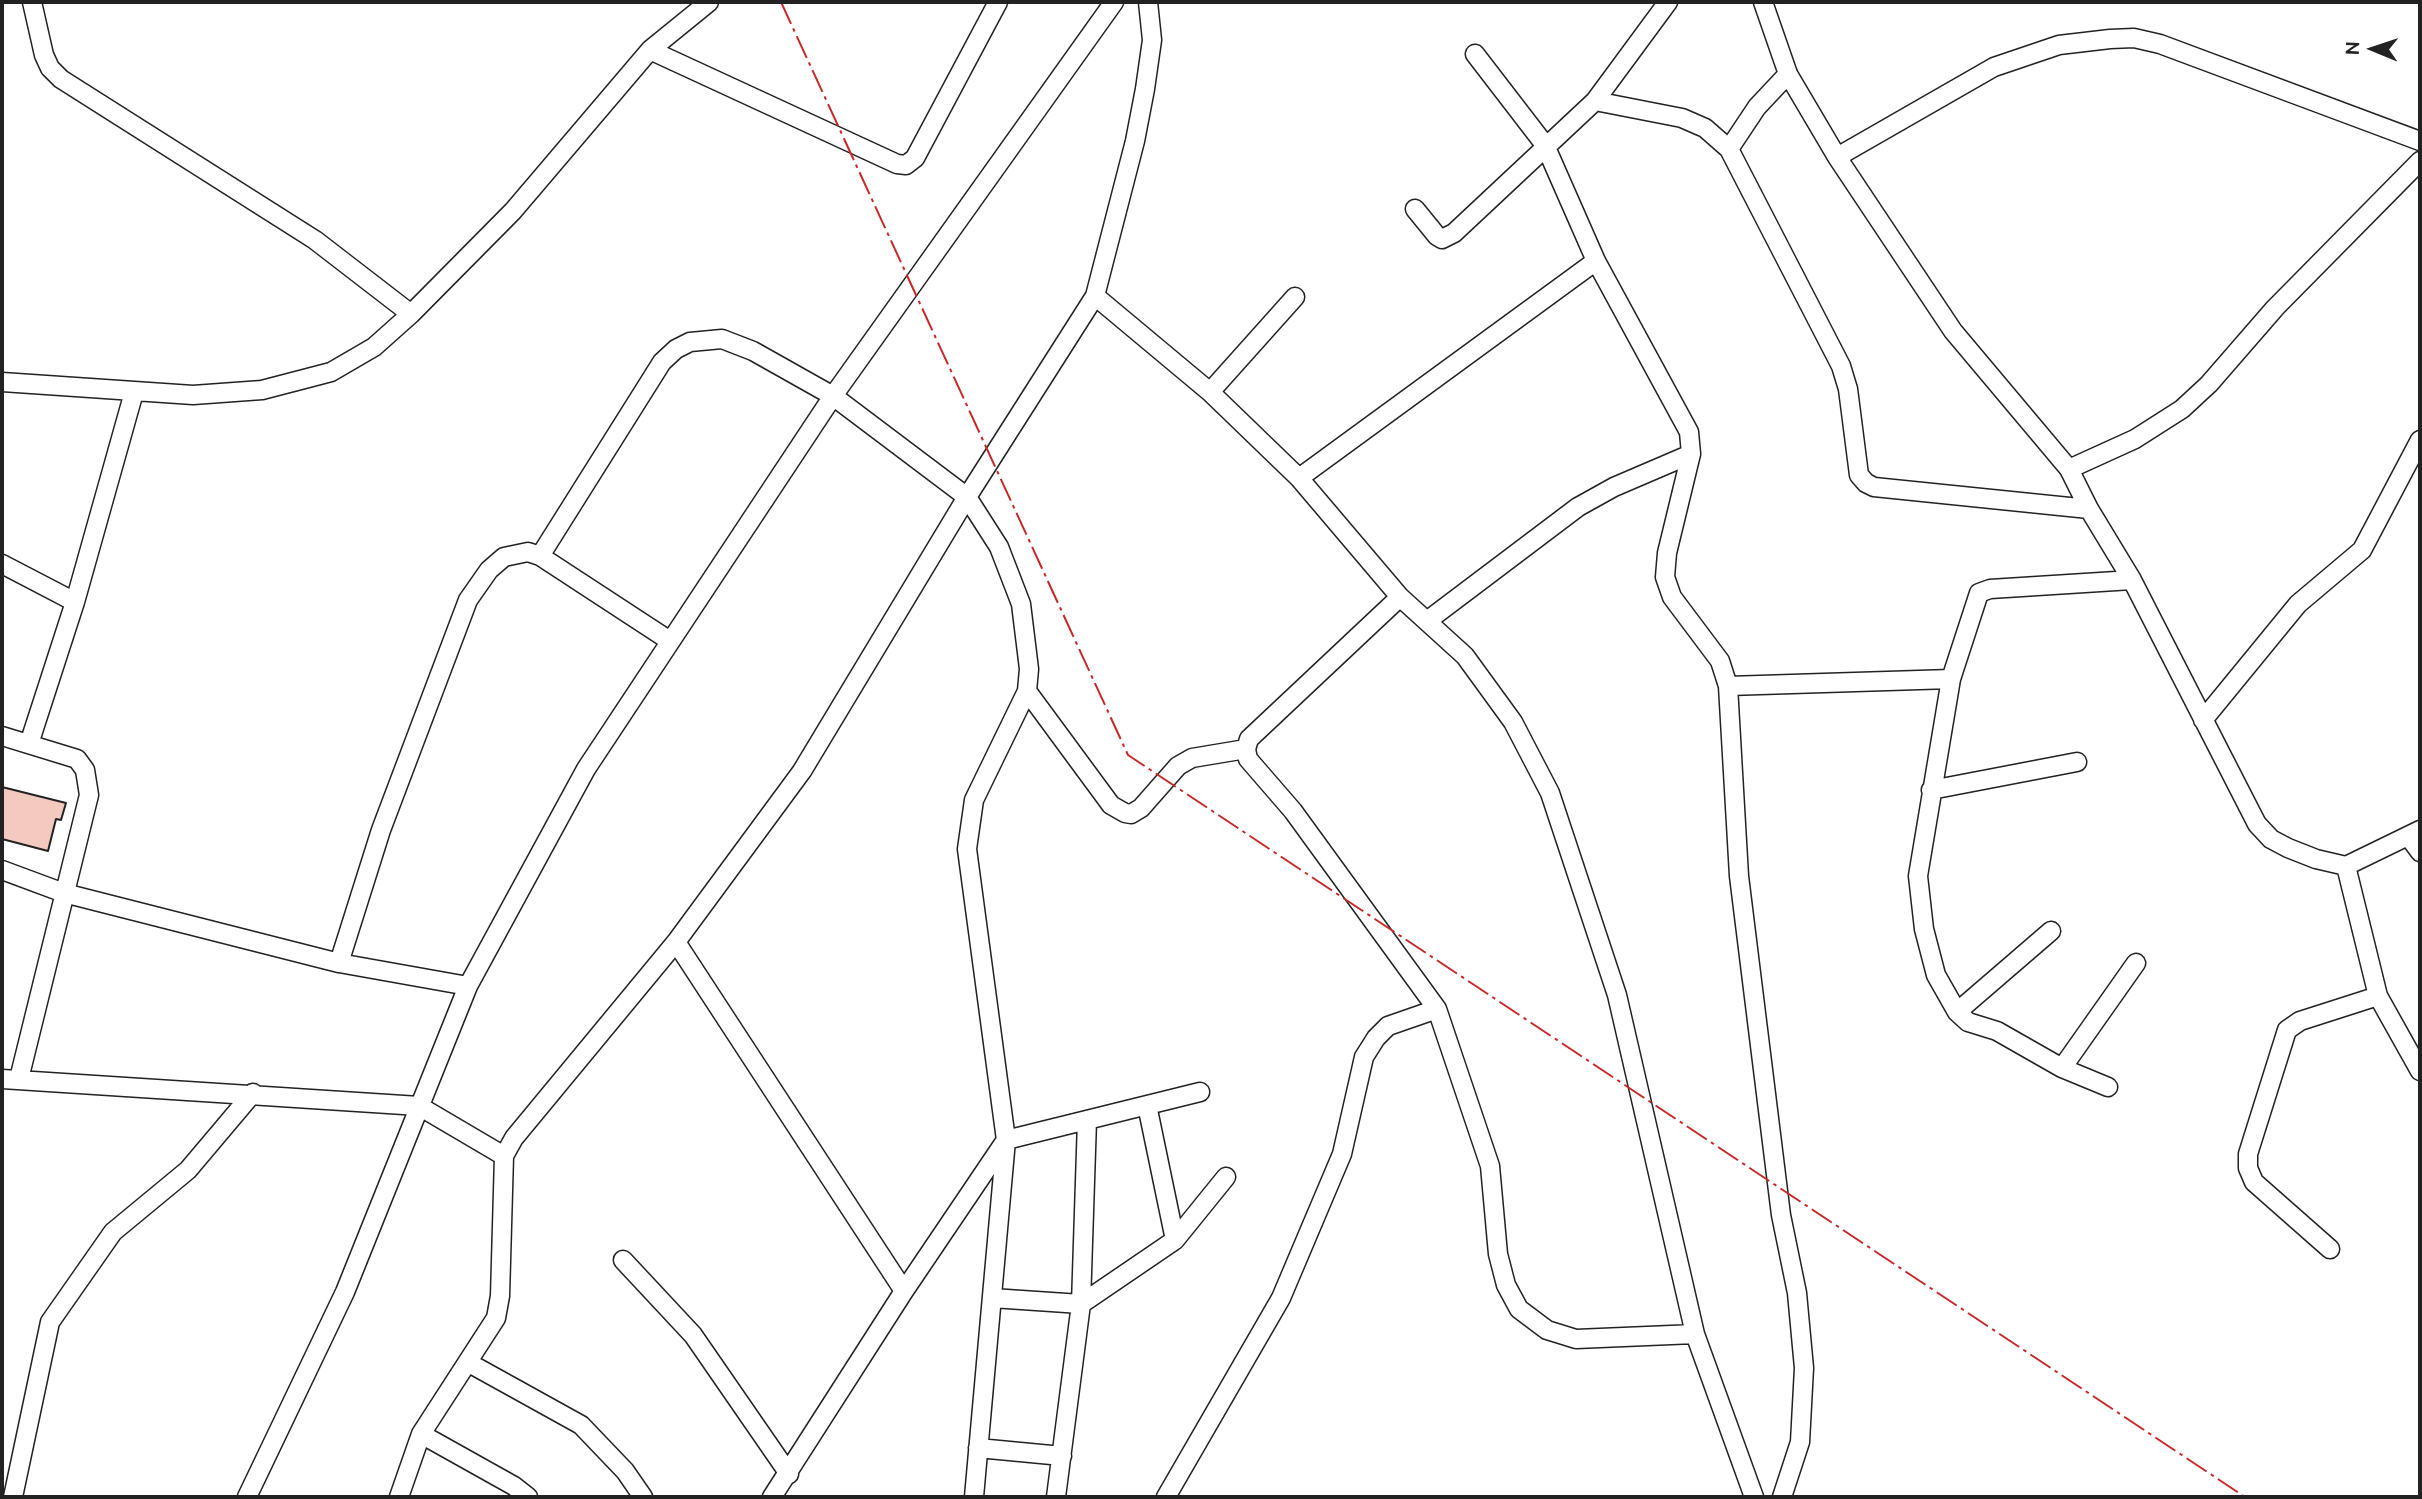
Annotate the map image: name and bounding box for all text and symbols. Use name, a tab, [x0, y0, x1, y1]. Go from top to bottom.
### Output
north arrow	[2338, 14, 2408, 84]
text: N	[2341, 41, 2363, 56]

